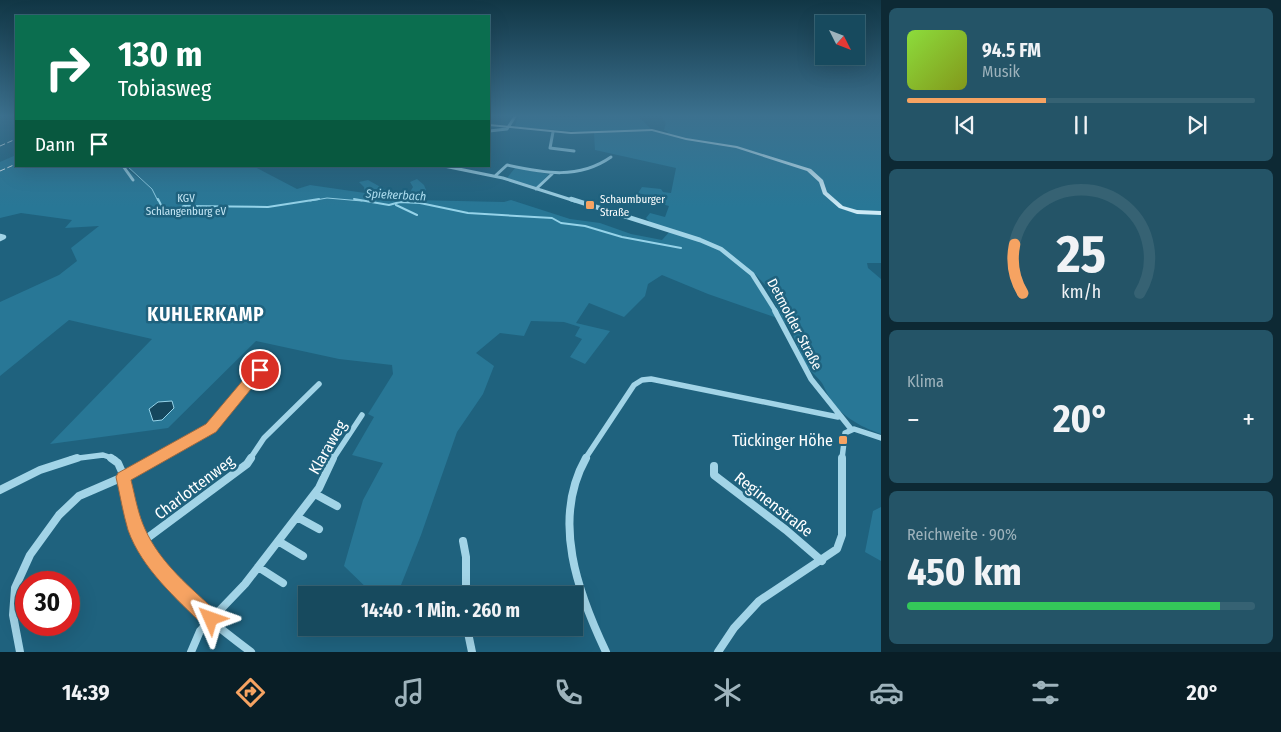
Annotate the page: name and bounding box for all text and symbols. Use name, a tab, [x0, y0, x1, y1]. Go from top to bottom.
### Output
north arrow	[815, 15, 865, 65]
map controls	[815, 15, 865, 65]
text: 130 m	[118, 33, 202, 75]
icon: right	[35, 35, 100, 100]
text: 94.5 FM	[982, 39, 1041, 62]
text: Musik	[982, 62, 1020, 81]
text: Tobiasweg	[118, 75, 211, 102]
icon: previous	[951, 111, 979, 139]
icon: pause	[1067, 111, 1095, 139]
icon: next	[1183, 111, 1211, 139]
icon: arrive	[85, 130, 113, 158]
text: Dann	[35, 133, 75, 156]
water label: Spiekerbach	[364, 186, 427, 204]
park label: KGV Schlangenburg eV	[146, 192, 227, 218]
place label: Schaumburger Straße	[600, 193, 665, 219]
marker: Schaumburger Straße	[584, 199, 596, 211]
text: 25	[1055, 223, 1106, 286]
street label: Detmolder Straße	[763, 276, 826, 373]
text: km/h	[1061, 281, 1101, 303]
district label: KUHLERKAMP	[147, 303, 265, 326]
pin	[239, 349, 281, 391]
icon: arrive	[246, 356, 274, 384]
text: Klima	[907, 372, 944, 391]
text: 20°	[1053, 396, 1109, 442]
text: −	[907, 403, 920, 436]
text: +	[1242, 403, 1255, 436]
street label: Klaraweg	[304, 416, 351, 478]
place label: Tückinger Höhe	[732, 431, 833, 450]
marker: Tückinger Höhe	[837, 434, 849, 446]
street label: Charlottenweg	[151, 451, 238, 524]
street label: Reginenstraße	[731, 468, 817, 541]
text: Reichweite · 90%	[907, 525, 1017, 544]
text: 450 km	[907, 549, 1022, 595]
speed limit sign: 30	[15, 571, 80, 636]
position arrow	[184, 592, 236, 644]
text: 14:40 · 1 Min. · 260 m	[361, 599, 520, 622]
icon: directions	[233, 675, 268, 710]
icon: music	[392, 675, 427, 710]
icon: phone	[551, 675, 586, 710]
icon: climate	[710, 675, 745, 710]
icon: car	[869, 675, 904, 710]
icon: filters	[1028, 675, 1063, 710]
text: 14:39	[62, 679, 110, 706]
text: 20°	[1187, 679, 1219, 706]

